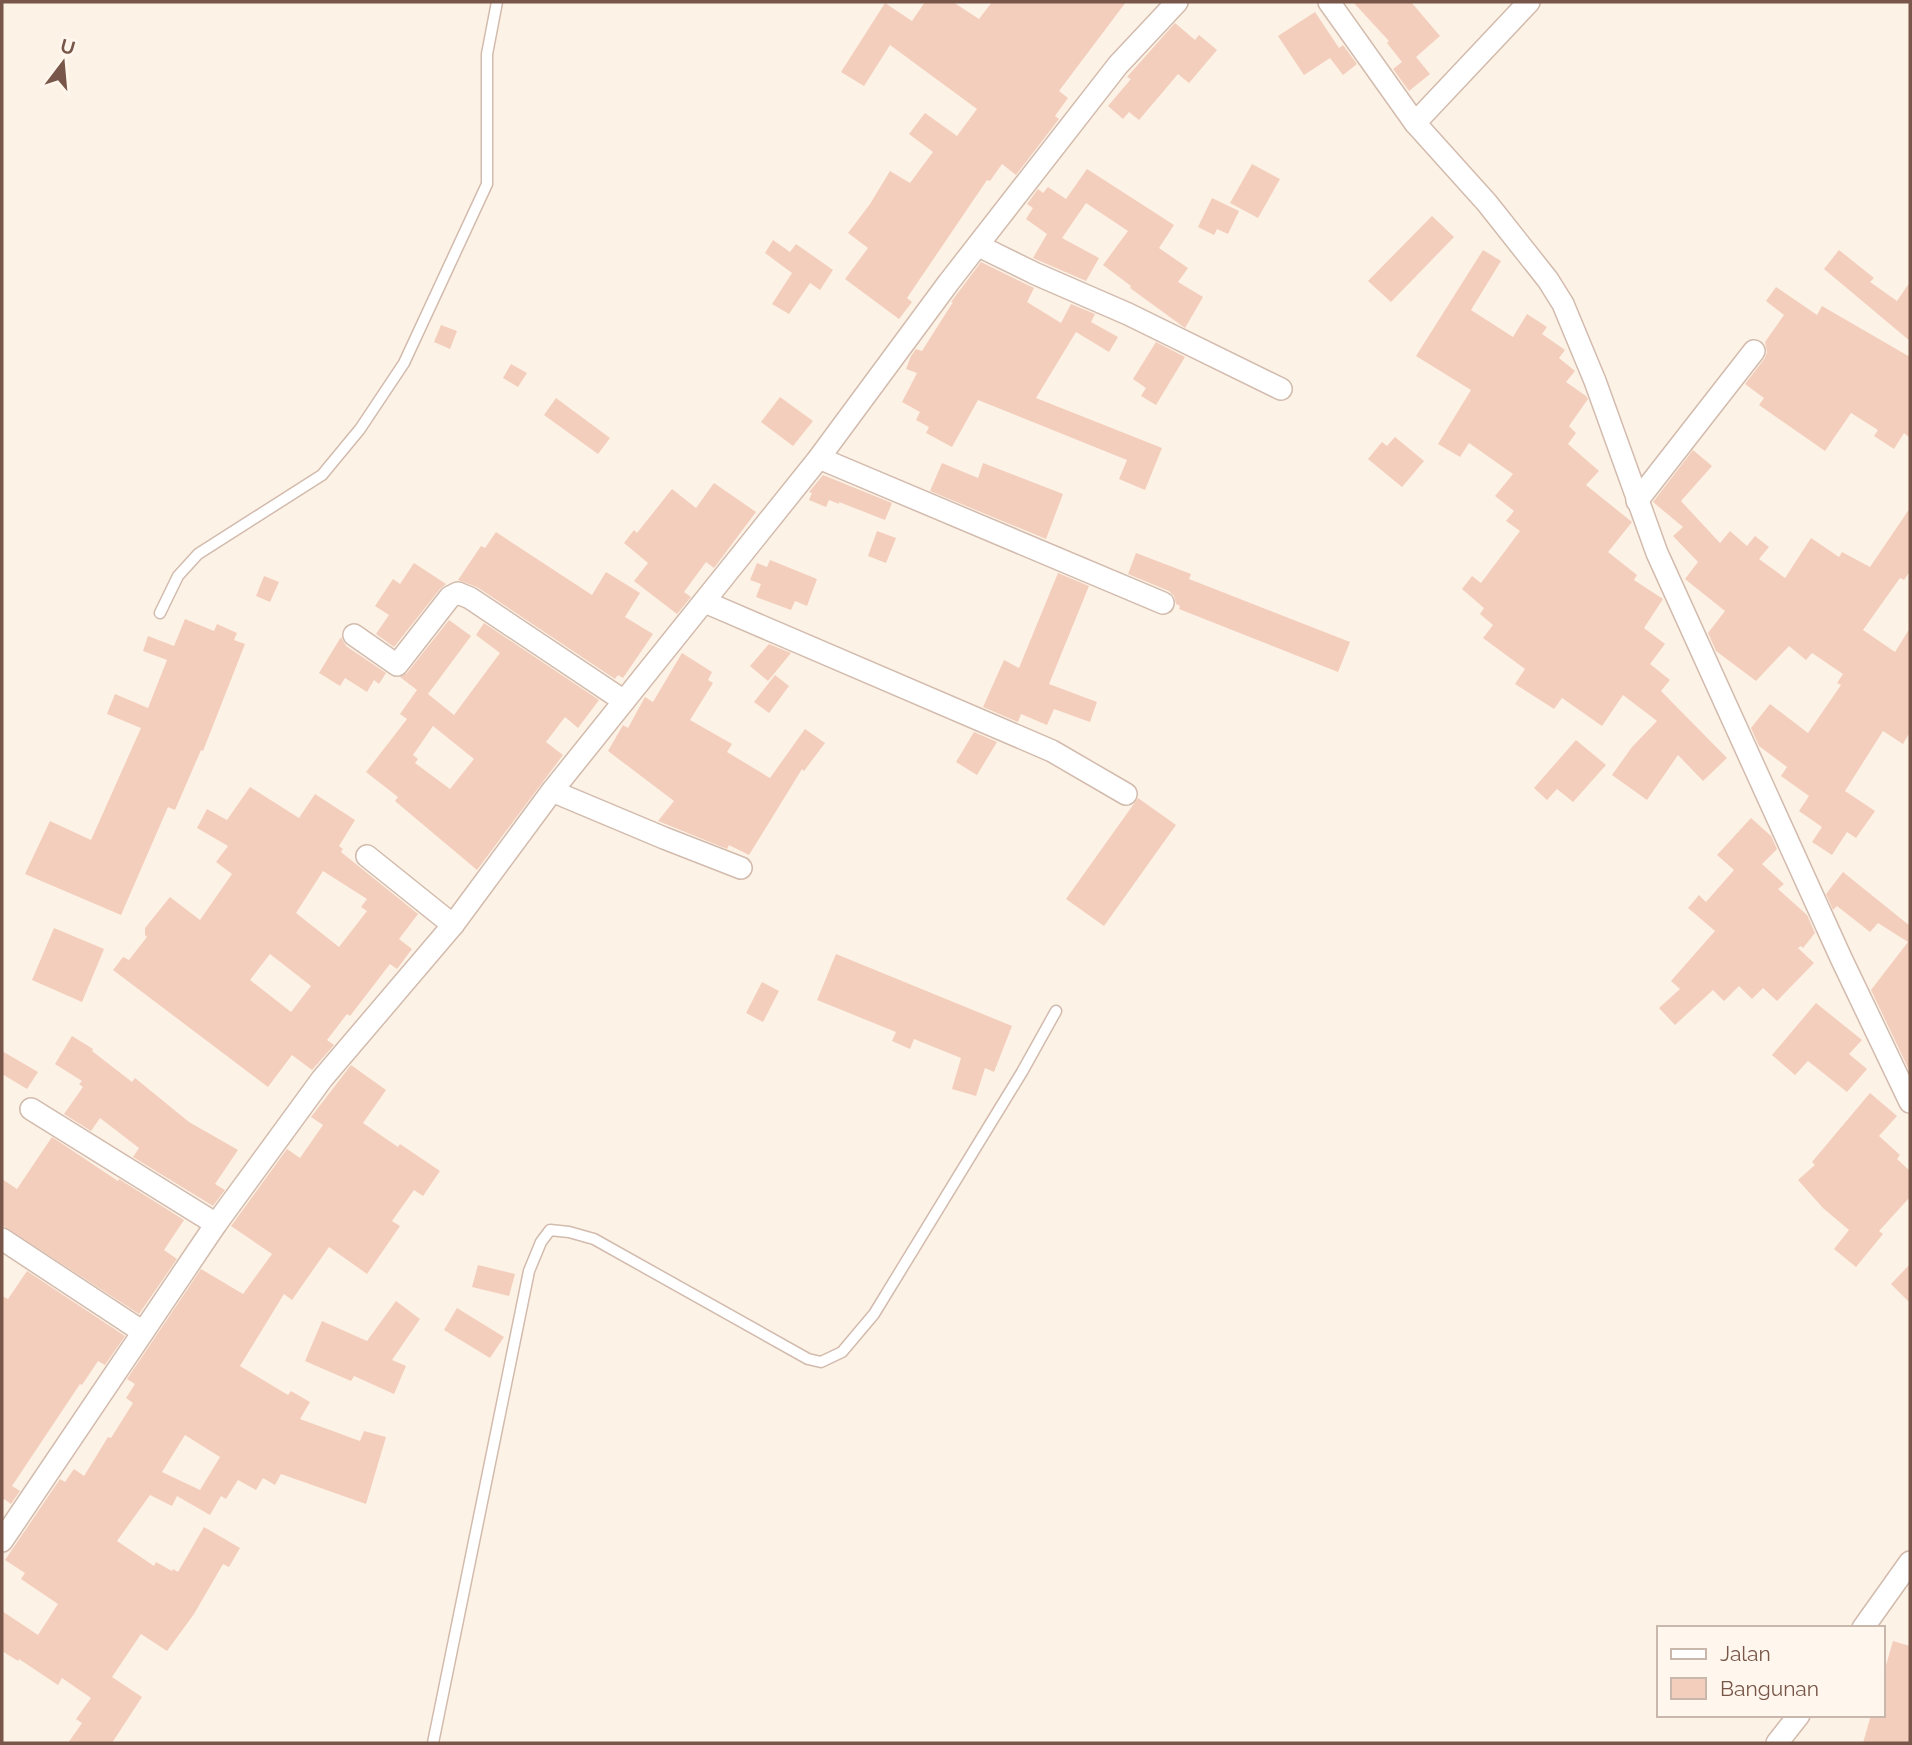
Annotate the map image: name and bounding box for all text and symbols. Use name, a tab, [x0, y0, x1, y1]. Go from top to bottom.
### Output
north arrow	[28, 28, 98, 98]
text: U	[58, 34, 78, 59]
legend	[1657, 1626, 1884, 1717]
text: Jalan	[1720, 1641, 1771, 1666]
text: Bangunan	[1720, 1676, 1819, 1701]

